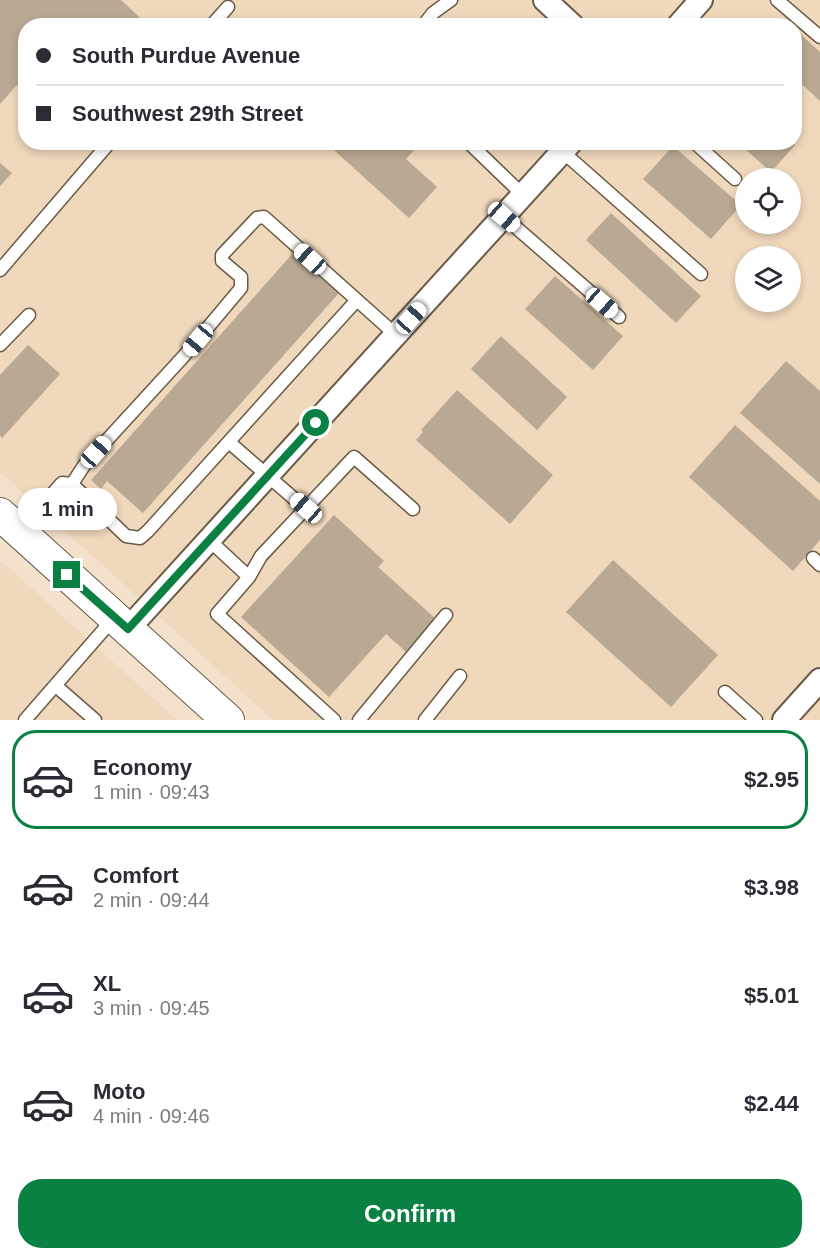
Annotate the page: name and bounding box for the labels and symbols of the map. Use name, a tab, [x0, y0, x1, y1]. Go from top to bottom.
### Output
car	[485, 198, 523, 236]
car	[291, 240, 329, 278]
car	[583, 284, 621, 322]
car	[392, 299, 430, 337]
car	[180, 320, 216, 360]
route start	[302, 409, 329, 436]
car	[77, 433, 115, 471]
callout: 1 min	[17, 488, 116, 530]
car	[287, 489, 325, 527]
route end	[53, 561, 80, 588]

